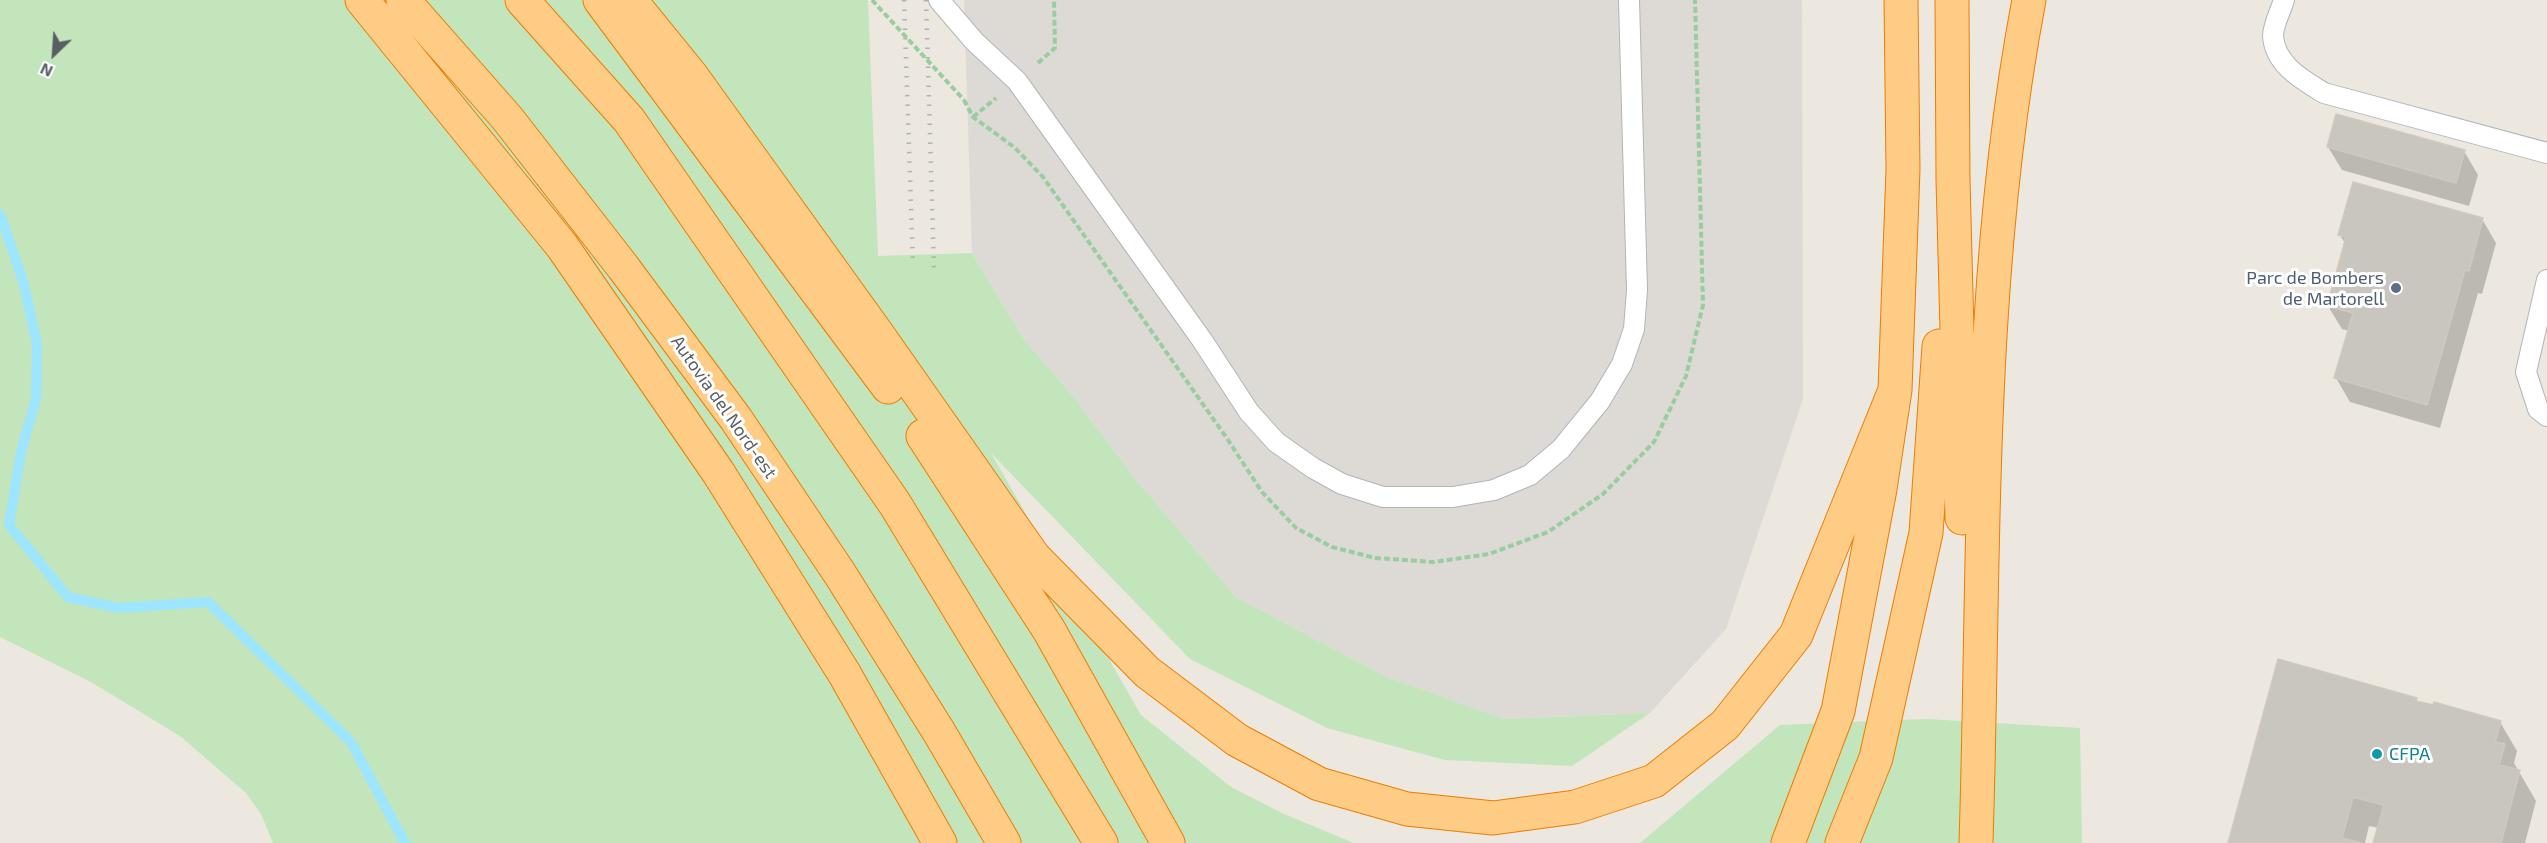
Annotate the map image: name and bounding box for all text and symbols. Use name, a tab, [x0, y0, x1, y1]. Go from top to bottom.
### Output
north arrow	[24, 24, 84, 84]
text: N	[37, 60, 55, 82]
place label: Parc de Bombers de Martorell	[2246, 267, 2384, 310]
marker: Parc de Bombers de Martorell	[2389, 281, 2403, 295]
street label: Autovia del Nord-est	[666, 331, 782, 483]
place label: CFPA	[2389, 743, 2430, 765]
marker: CFPA	[2370, 747, 2384, 761]

